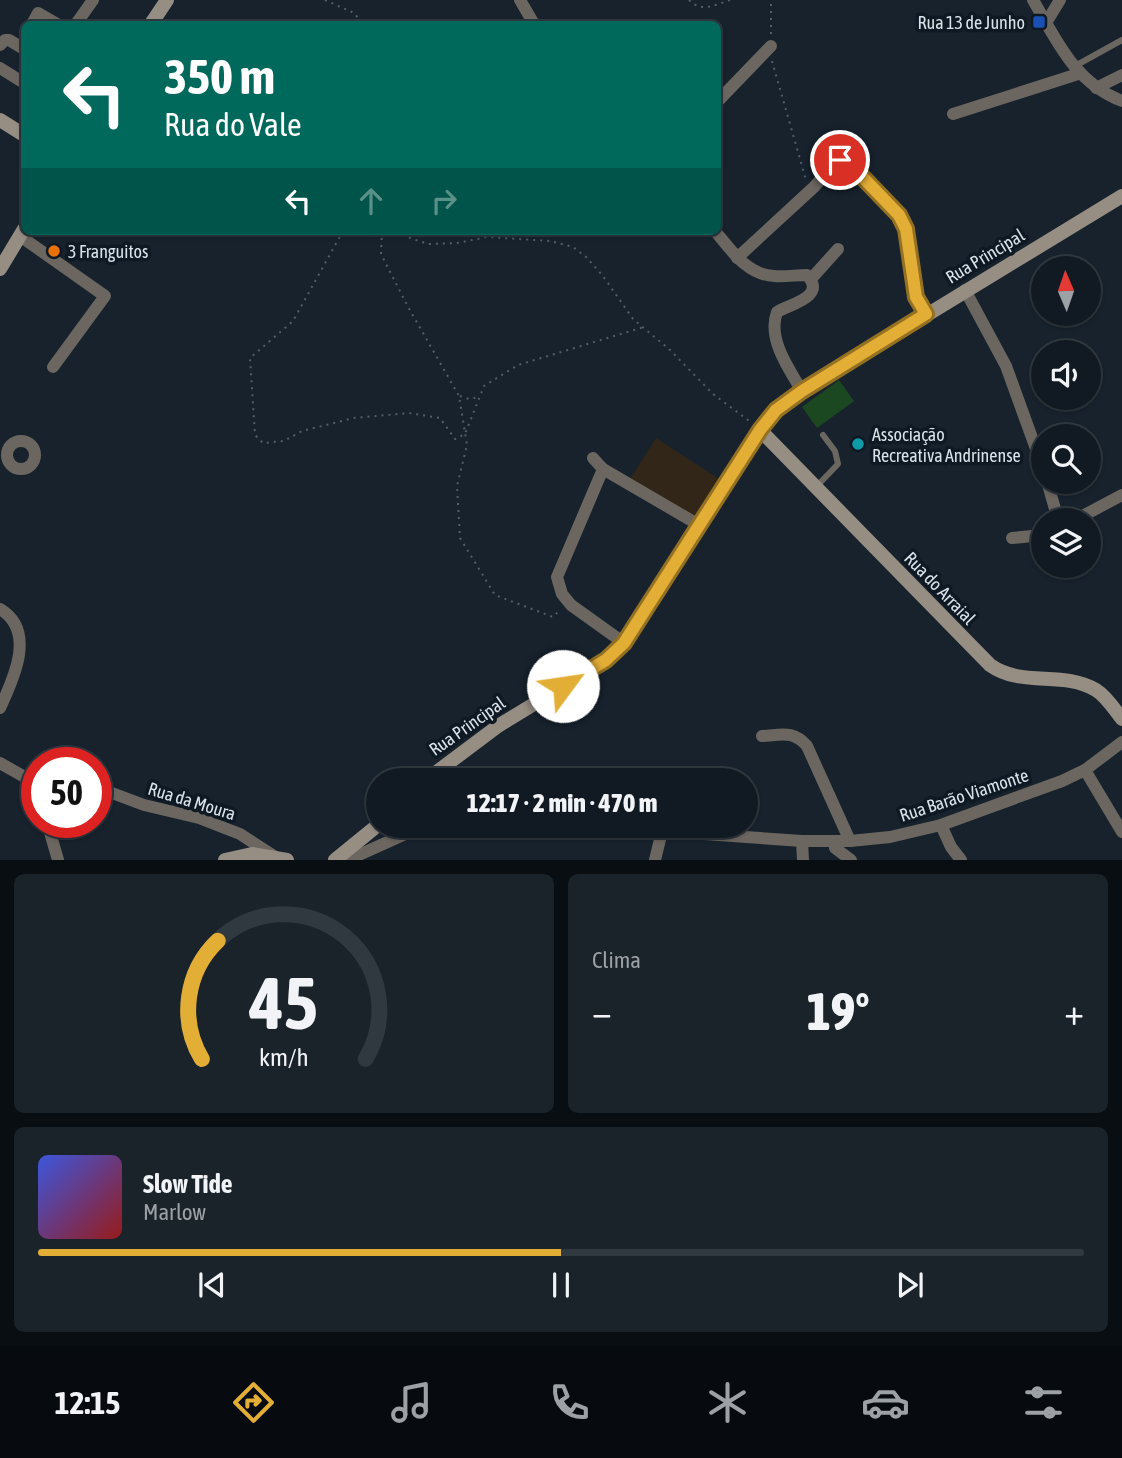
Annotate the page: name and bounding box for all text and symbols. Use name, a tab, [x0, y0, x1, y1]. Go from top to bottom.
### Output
place label: Rua 13 de Junho	[918, 12, 1025, 33]
marker: Rua 13 de Junho	[1031, 14, 1047, 30]
text: 350 m	[164, 48, 275, 104]
icon: left	[49, 49, 140, 140]
text: Rua do Vale	[164, 106, 302, 143]
pin	[810, 130, 870, 190]
icon: arrive	[821, 141, 859, 179]
icon: left	[279, 182, 317, 220]
icon: ahead	[352, 182, 390, 220]
icon: right	[425, 182, 463, 220]
street label: Rua Principal	[942, 224, 1028, 288]
place label: 3 Franguitos	[68, 241, 148, 262]
marker: 3 Franguitos	[46, 243, 62, 259]
north arrow	[1031, 256, 1101, 326]
map controls	[1031, 256, 1101, 578]
button: sound	[1031, 340, 1101, 410]
place label: Associação Recreativa Andrinense	[872, 424, 1021, 466]
button: search	[1031, 424, 1101, 494]
marker: Associação Recreativa Andrinense	[850, 436, 866, 452]
button: layers	[1031, 508, 1101, 578]
street label: Rua do Arraial	[900, 547, 980, 629]
position arrow	[526, 649, 600, 723]
street label: Rua Principal	[425, 692, 509, 760]
speed limit sign: 50	[21, 747, 112, 838]
street label: Rua Barão Viamonte	[897, 764, 1031, 826]
street label: Rua da Moura	[146, 778, 238, 824]
text: 12:17 · 2 min · 470 m	[467, 788, 657, 818]
text: Clima	[592, 947, 641, 973]
text: 45	[249, 962, 318, 1045]
text: 19°	[806, 981, 870, 1041]
text: −	[592, 990, 612, 1033]
text: +	[1064, 990, 1084, 1033]
text: km/h	[259, 1043, 309, 1071]
text: Slow Tide	[143, 1169, 233, 1199]
text: Marlow	[143, 1199, 206, 1225]
icon: previous	[193, 1266, 231, 1304]
icon: pause	[542, 1266, 580, 1304]
icon: next	[891, 1266, 929, 1304]
icon: directions	[229, 1378, 278, 1427]
icon: music	[387, 1378, 436, 1427]
icon: phone	[545, 1378, 594, 1427]
icon: climate	[703, 1378, 752, 1427]
icon: car	[861, 1378, 910, 1427]
icon: filters	[1019, 1378, 1068, 1427]
text: 12:15	[54, 1384, 120, 1421]

